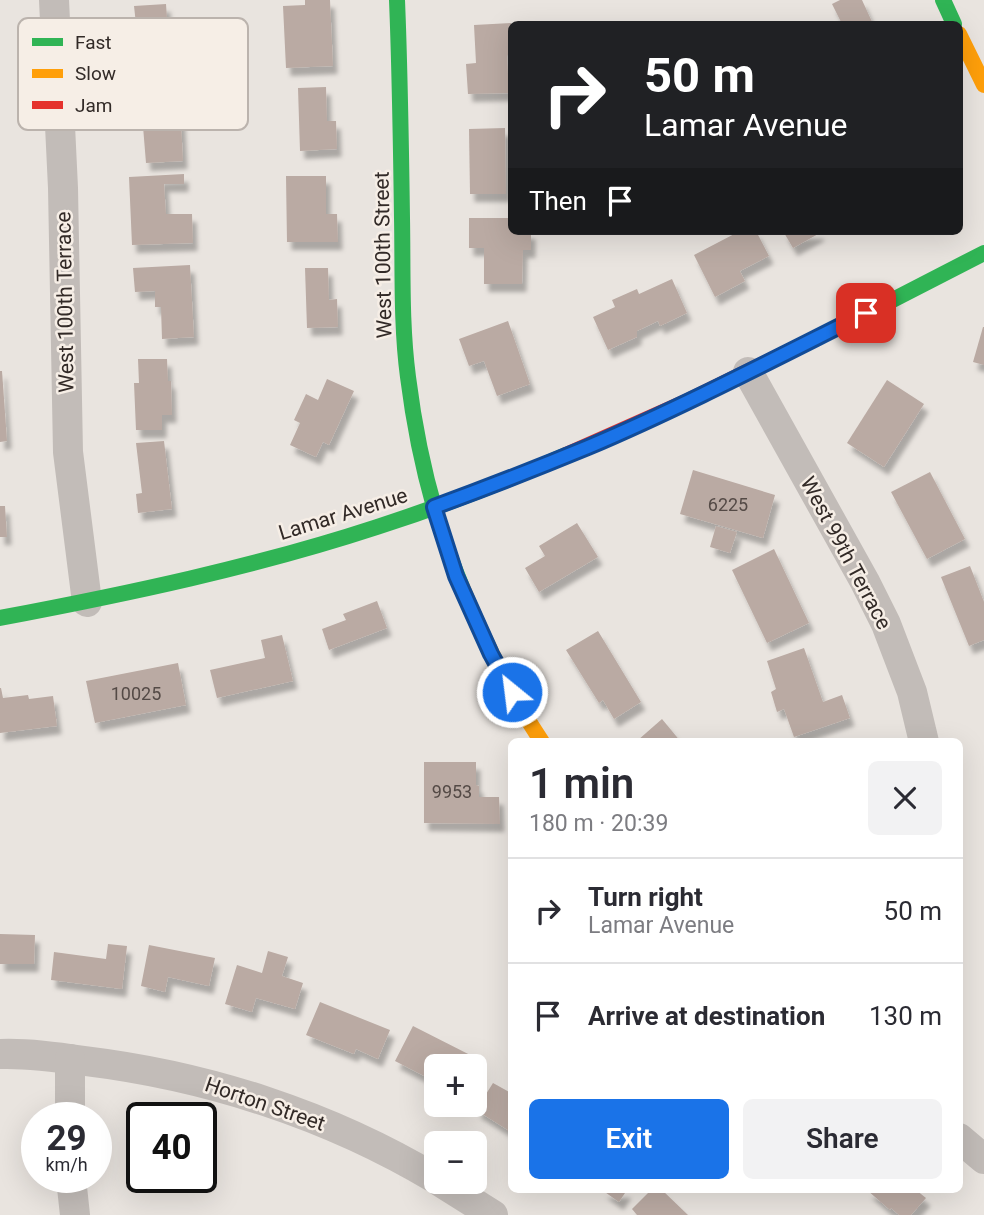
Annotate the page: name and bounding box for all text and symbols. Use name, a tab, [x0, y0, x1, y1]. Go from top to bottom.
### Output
legend	[18, 18, 248, 130]
text: Fast	[75, 31, 112, 54]
text: 50 m	[644, 47, 755, 104]
icon: right	[529, 49, 620, 140]
text: Slow	[75, 62, 116, 85]
text: Jam	[75, 94, 112, 117]
text: Lamar Avenue	[644, 106, 848, 144]
street label: West 100th Street	[370, 171, 396, 339]
icon: arrive	[601, 182, 639, 220]
text: Then	[529, 186, 587, 216]
street label: West 100th Terrace	[51, 211, 79, 393]
pin	[836, 283, 896, 343]
icon: arrive	[847, 294, 885, 332]
street label: West 99th Terrace	[796, 473, 896, 633]
street label: Lamar Avenue	[276, 483, 410, 545]
house number: 6225	[708, 494, 748, 515]
position arrow	[475, 655, 549, 729]
house number: 10025	[111, 683, 161, 704]
text: 1 min	[529, 759, 634, 808]
button: close	[868, 761, 942, 835]
house number: 9953	[432, 781, 472, 802]
text: 180 m · 20:39	[529, 810, 668, 837]
text: Turn right	[588, 882, 703, 912]
icon: right	[529, 892, 567, 930]
text: 50 m	[884, 896, 942, 926]
text: Lamar Avenue	[588, 912, 734, 939]
icon: arrive	[529, 997, 567, 1035]
text: Arrive at destination	[588, 1001, 825, 1031]
text: 130 m	[869, 1001, 942, 1031]
map controls	[424, 1054, 487, 1194]
button: +	[424, 1054, 487, 1117]
street label: Horton Street	[202, 1072, 328, 1136]
button: Exit	[529, 1099, 729, 1179]
button: Share	[743, 1099, 942, 1179]
speed limit sign: 40	[126, 1102, 217, 1193]
text: 29	[46, 1118, 87, 1159]
button: −	[424, 1131, 487, 1194]
text: km/h	[45, 1154, 88, 1175]

